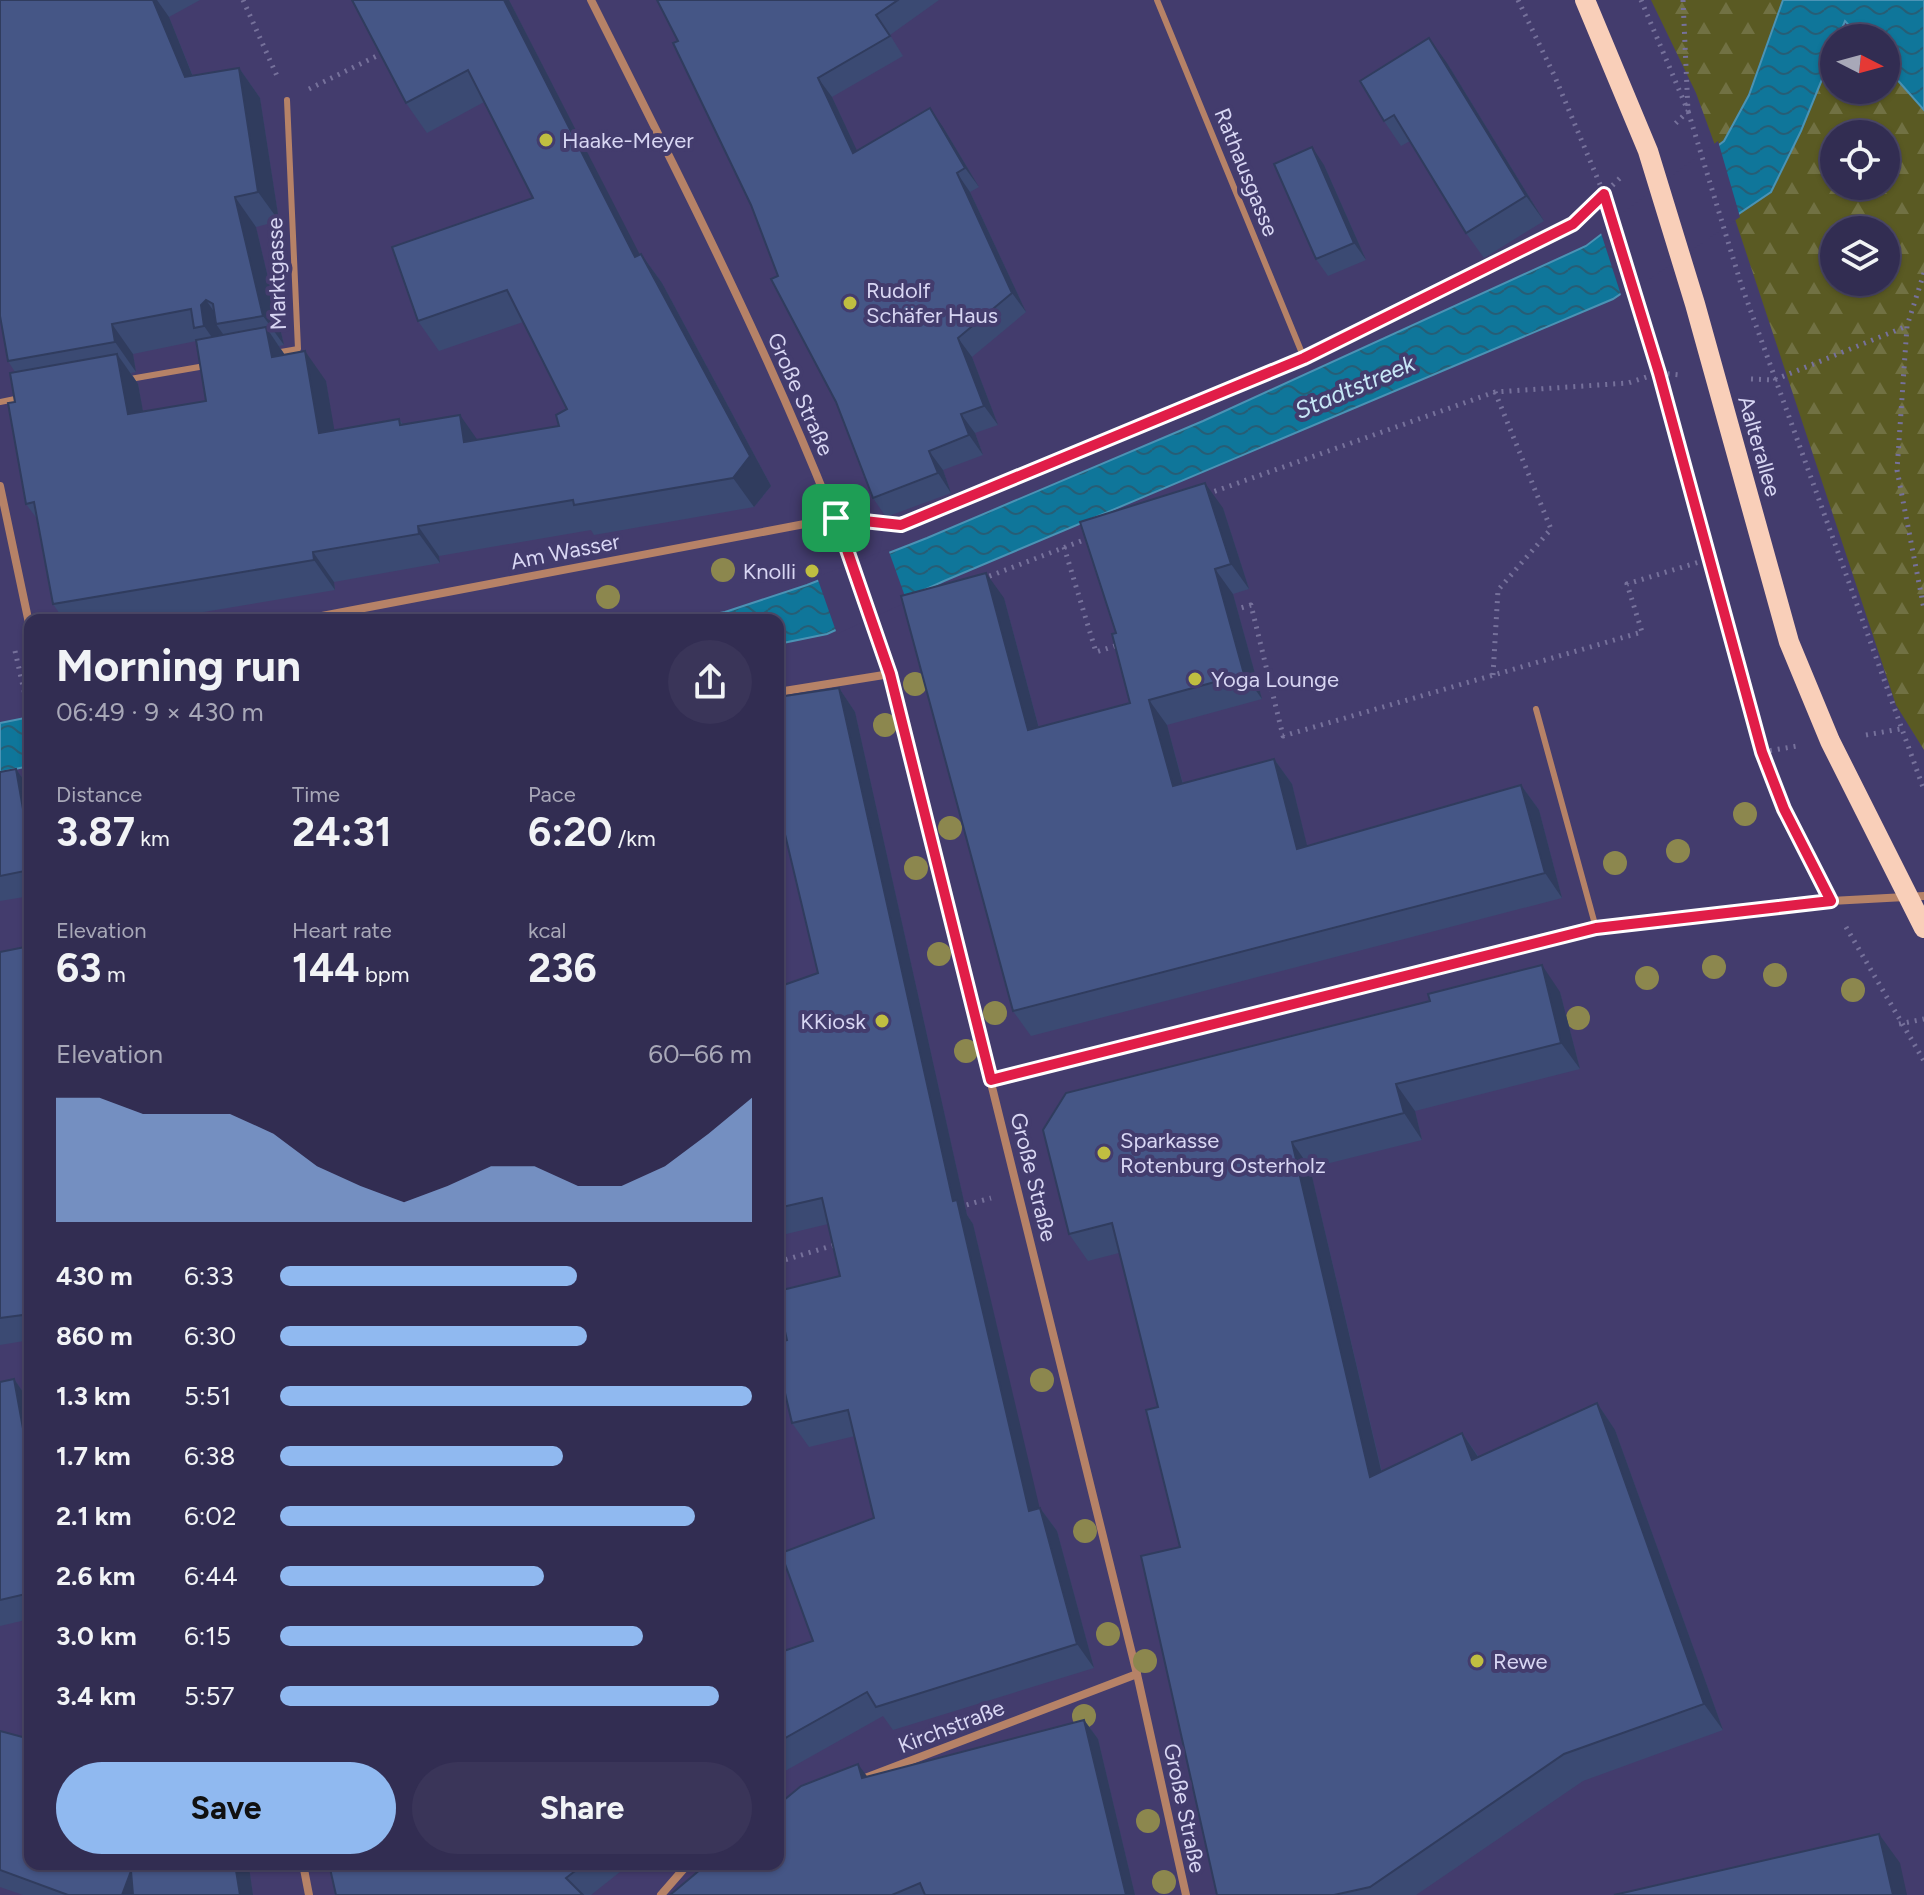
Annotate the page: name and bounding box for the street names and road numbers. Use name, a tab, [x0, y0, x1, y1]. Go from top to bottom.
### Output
street label: Rathausgasse	[1209, 104, 1285, 240]
street label: Marktgasse	[261, 217, 292, 331]
street label: Große Straße	[761, 329, 840, 460]
street label: Aalterallee	[1732, 393, 1787, 500]
street label: Am Wasser	[508, 528, 622, 575]
street label: Große Straße	[1004, 1110, 1063, 1244]
street label: Kirchstraße	[894, 1694, 1008, 1759]
street label: Große Straße	[1158, 1741, 1211, 1875]

